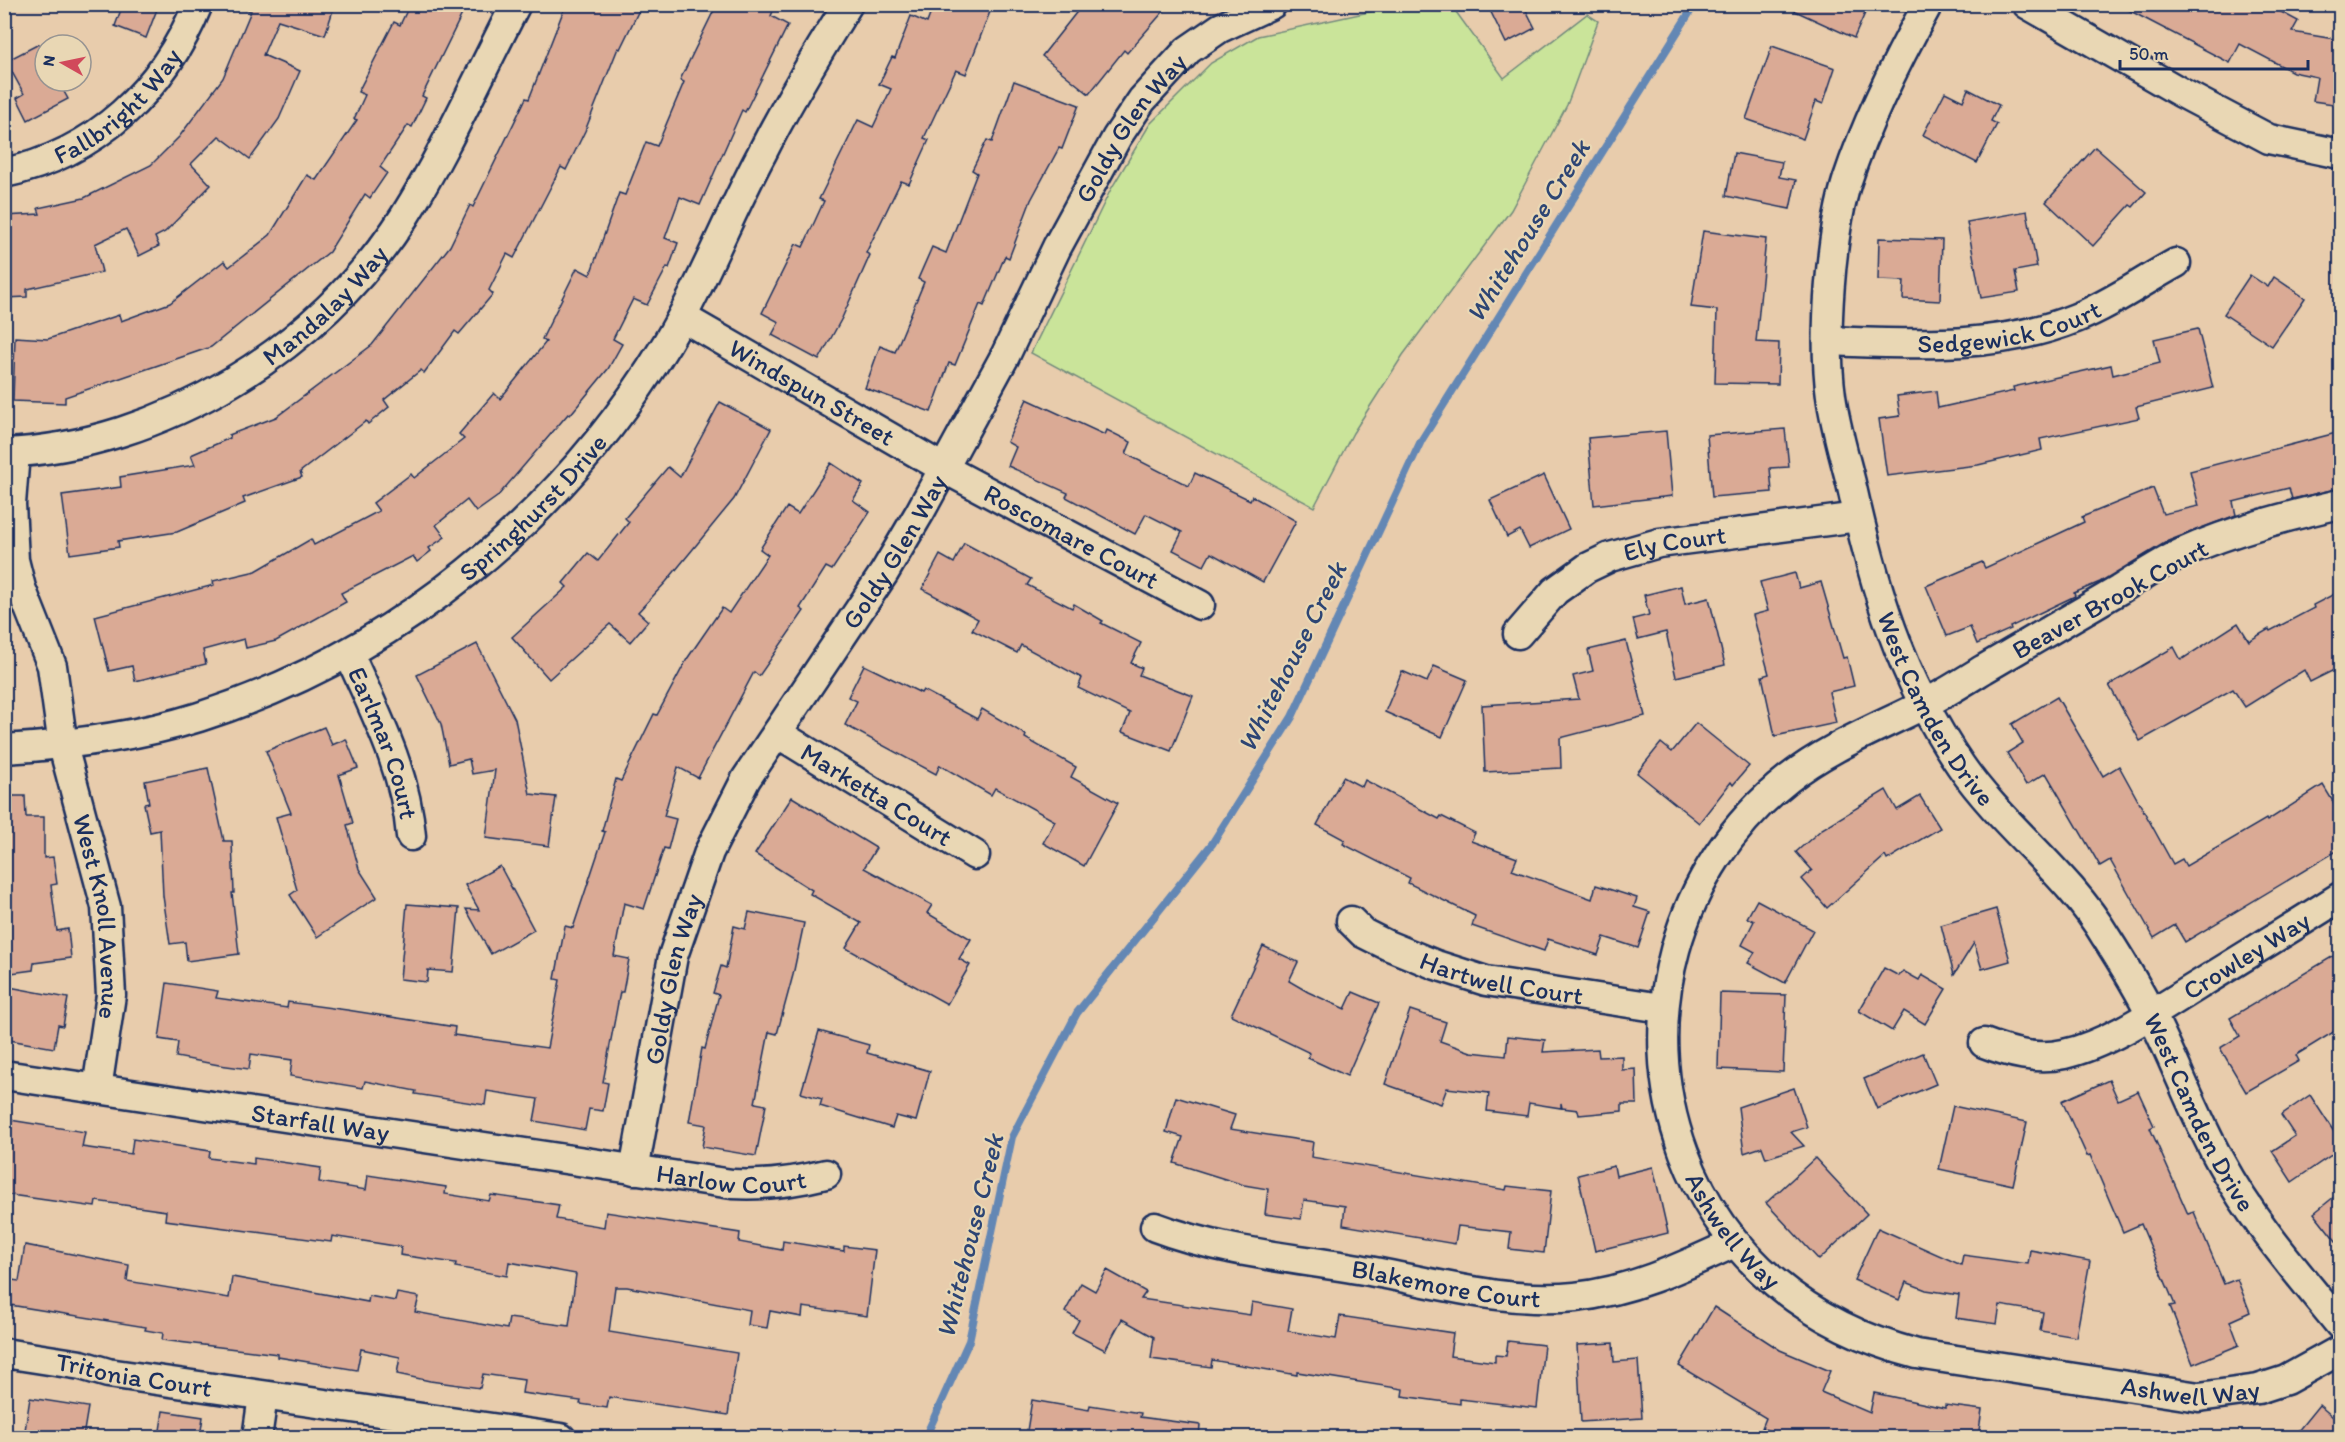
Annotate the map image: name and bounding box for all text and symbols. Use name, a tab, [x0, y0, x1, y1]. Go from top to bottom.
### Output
north arrow	[33, 33, 93, 93]
scale bar	[2120, 33, 2308, 71]
street label: Fallbright Way	[49, 42, 188, 171]
text: 50 m	[2129, 43, 2169, 65]
street label: Goldy Glen Way	[1068, 46, 1193, 208]
text: N	[38, 54, 59, 68]
water label: Whitehouse Creek	[1458, 132, 1598, 328]
street label: Mandalay Way	[256, 239, 394, 373]
street label: Sedgewick Court	[1917, 293, 2106, 360]
street label: Windspun Street	[723, 332, 901, 453]
street label: Springhurst Drive	[452, 427, 614, 588]
street label: Goldy Glen Way	[835, 469, 953, 635]
street label: Roscomare Court	[978, 477, 1164, 596]
street label: Ely Court	[1619, 518, 1728, 568]
street label: Beaver Brook Court	[2006, 532, 2214, 666]
water label: Whitehouse Creek	[1229, 554, 1355, 757]
street label: West Camden Drive	[1870, 607, 2002, 813]
street label: Earlmar Court	[341, 662, 425, 822]
street label: Marketta Court	[795, 736, 958, 853]
street label: West Knoll Avenue	[66, 810, 127, 1022]
street label: Goldy Glen Way	[637, 889, 709, 1067]
street label: Crowley Way	[2177, 904, 2316, 1007]
street label: Hartwell Court	[1415, 944, 1586, 1012]
street label: West Camden Drive	[2137, 1008, 2262, 1218]
street label: Starfall Way	[249, 1096, 392, 1149]
water label: Whitehouse Creek	[928, 1129, 1011, 1341]
street label: Harlow Court	[654, 1157, 809, 1201]
street label: Ashwell Way	[1678, 1167, 1787, 1296]
street label: Blakemore Court	[1349, 1252, 1541, 1314]
street label: Tritonia Court	[54, 1345, 214, 1404]
street label: Ashwell Way	[2119, 1369, 2262, 1413]

